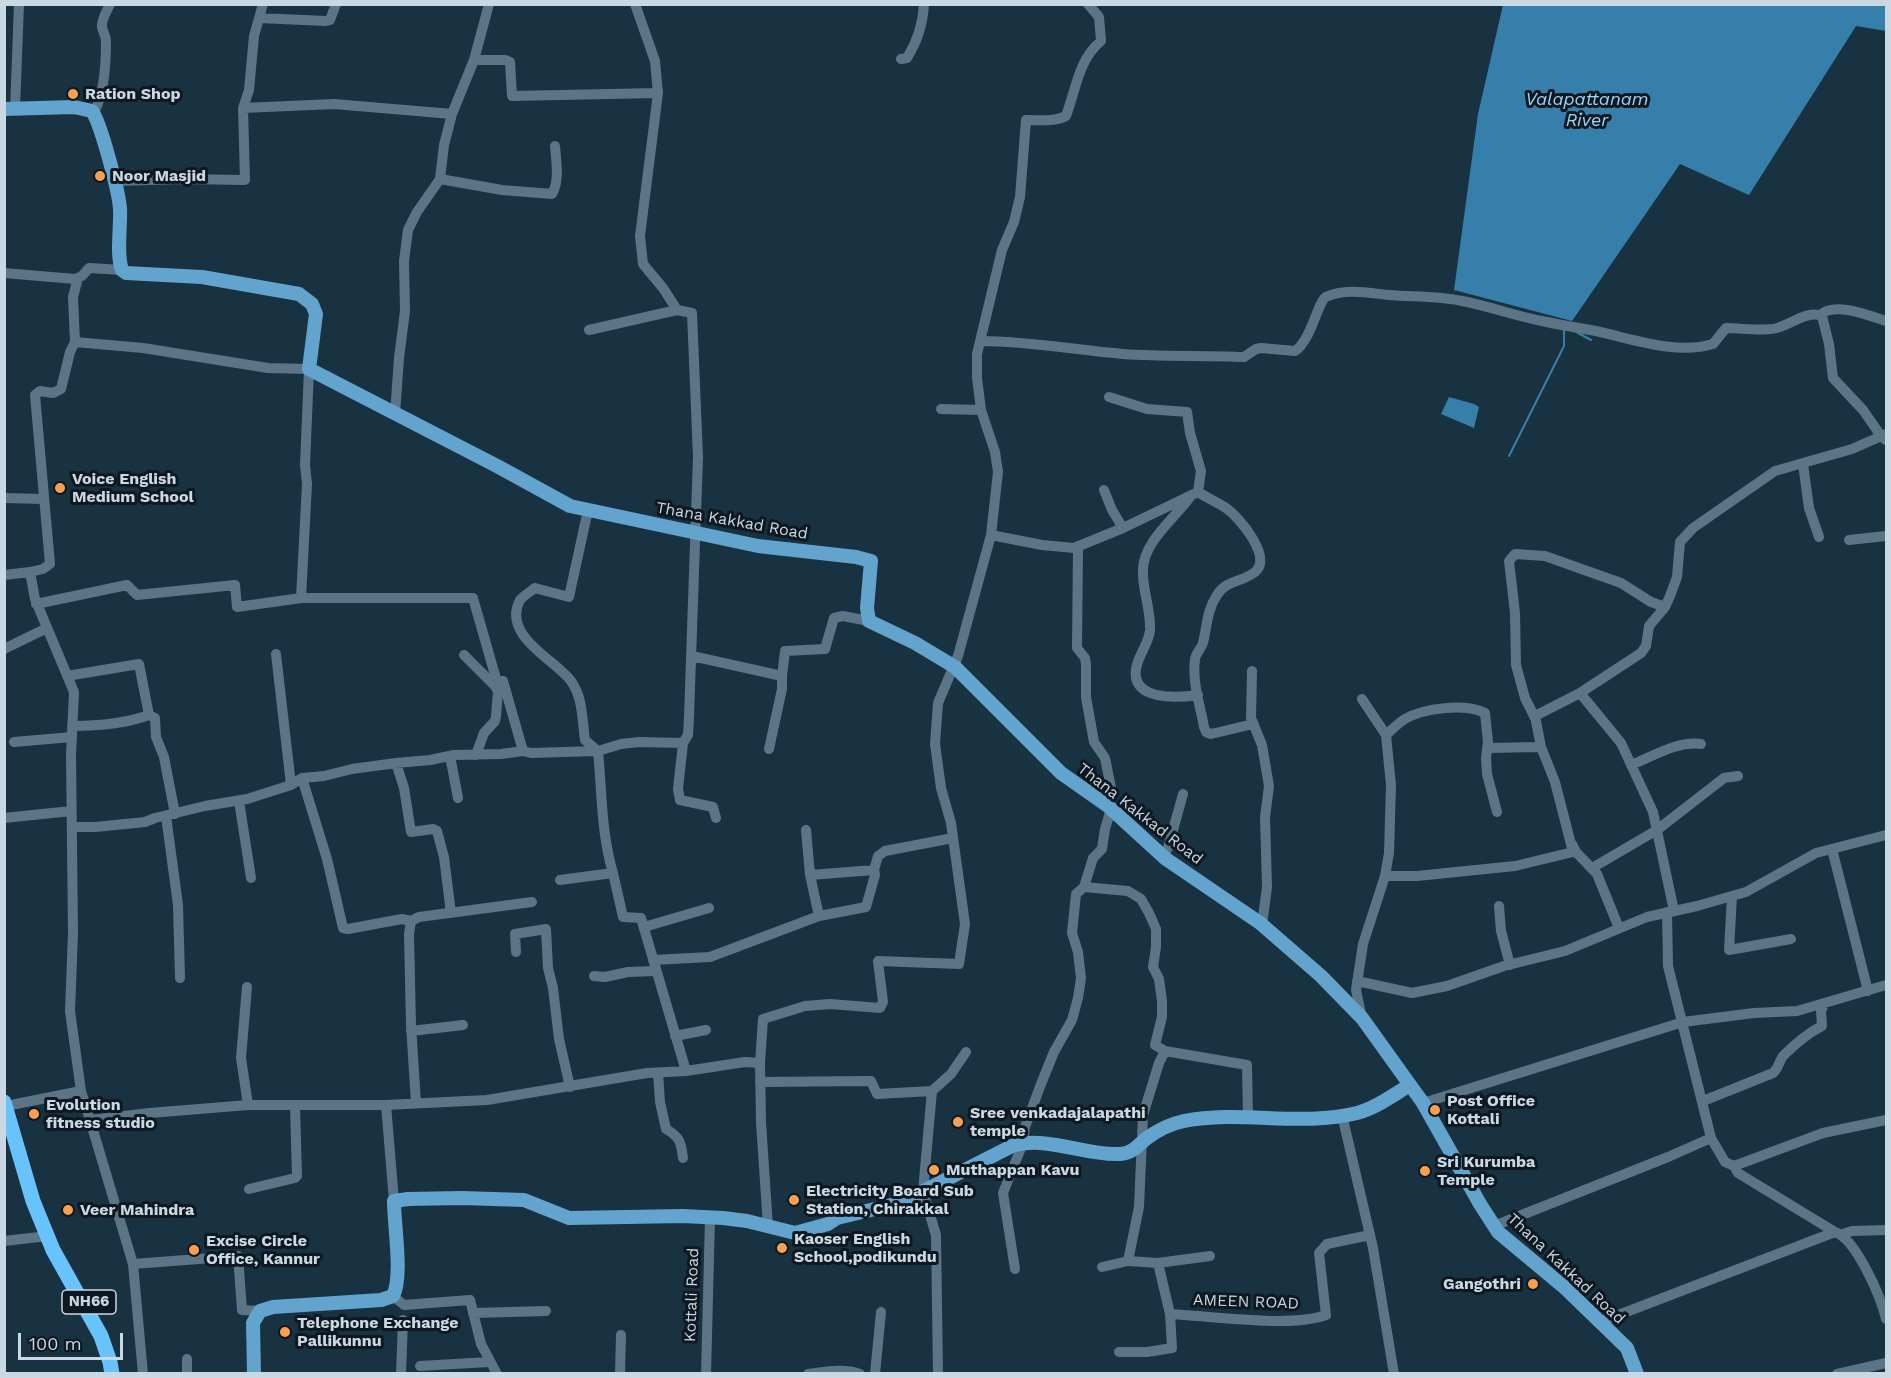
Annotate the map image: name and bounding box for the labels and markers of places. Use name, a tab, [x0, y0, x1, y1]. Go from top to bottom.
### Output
place label: Ration Shop	[85, 84, 181, 104]
marker: Ration Shop	[66, 87, 80, 101]
place label: Noor Masjid	[112, 166, 206, 186]
marker: Noor Masjid	[93, 169, 107, 183]
place label: Voice English Medium School	[72, 469, 194, 507]
marker: Voice English Medium School	[53, 481, 67, 495]
place label: Post Office Kottali	[1447, 1091, 1535, 1129]
place label: Evolution fitness studio	[46, 1095, 155, 1133]
place label: Sree venkadajalapathi temple	[970, 1103, 1146, 1141]
marker: Post Office Kottali	[1428, 1103, 1442, 1117]
marker: Evolution fitness studio	[27, 1107, 41, 1121]
marker: Sree venkadajalapathi temple	[951, 1115, 965, 1129]
place label: Sri Kurumba Temple	[1437, 1152, 1535, 1190]
place label: Muthappan Kavu	[946, 1160, 1079, 1180]
marker: Muthappan Kavu	[927, 1163, 941, 1177]
marker: Sri Kurumba Temple	[1418, 1164, 1432, 1178]
place label: Electricity Board Sub Station, Chirakkal	[806, 1181, 974, 1219]
marker: Electricity Board Sub Station, Chirakkal	[787, 1193, 801, 1207]
place label: Veer Mahindra	[80, 1200, 194, 1220]
marker: Veer Mahindra	[61, 1203, 75, 1217]
place label: Kaoser English School,podikundu	[794, 1229, 937, 1267]
place label: Excise Circle Office, Kannur	[206, 1231, 320, 1269]
marker: Kaoser English School,podikundu	[775, 1241, 789, 1255]
marker: Excise Circle Office, Kannur	[187, 1243, 201, 1257]
place label: Gangothri	[1443, 1274, 1521, 1294]
marker: Gangothri	[1526, 1277, 1540, 1291]
place label: Telephone Exchange Pallikunnu	[297, 1313, 459, 1351]
marker: Telephone Exchange Pallikunnu	[278, 1325, 292, 1339]

